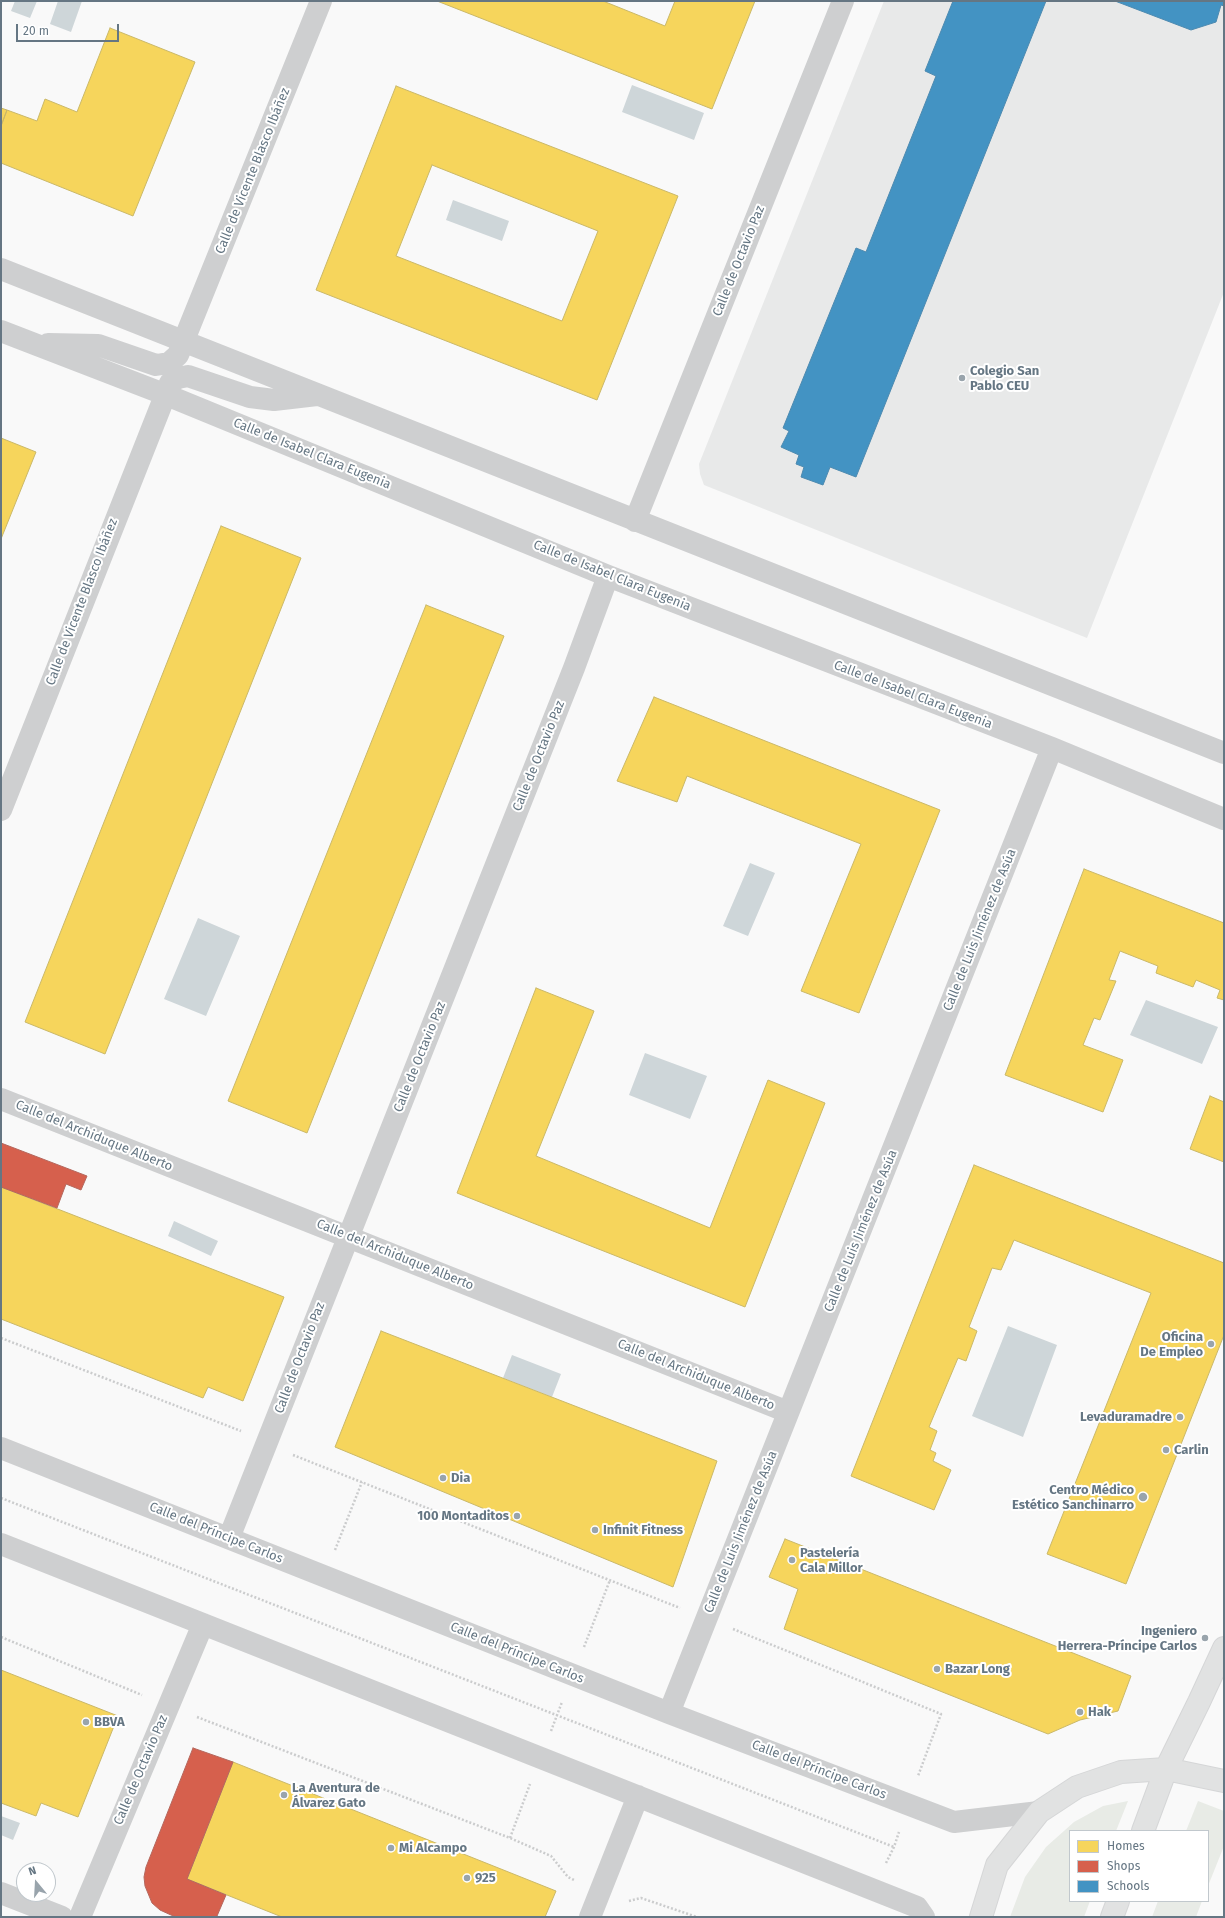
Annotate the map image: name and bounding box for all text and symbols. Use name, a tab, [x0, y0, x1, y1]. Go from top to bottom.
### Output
scale bar	[18, 16, 121, 42]
text: 20 m	[23, 24, 49, 38]
street label: Calle de Vicente Blasco Ibáñez	[213, 86, 293, 256]
street label: Calle de Octavio Paz	[710, 203, 768, 319]
place label: Colegio San Pablo CEU	[970, 363, 1039, 394]
marker: Colegio San Pablo CEU	[957, 373, 967, 383]
street label: Calle de Isabel Clara Eugenia	[231, 415, 393, 493]
street label: Calle de Vicente Blasco Ibáñez	[43, 516, 121, 688]
street label: Calle de Isabel Clara Eugenia	[531, 537, 693, 615]
street label: Calle de Isabel Clara Eugenia	[831, 657, 995, 733]
street label: Calle de Octavio Paz	[510, 698, 568, 814]
street label: Calle de Luis Jiménez de Asúa	[940, 847, 1020, 1013]
street label: Calle de Octavio Paz	[391, 999, 449, 1115]
street label: Calle del Archiduque Alberto	[13, 1097, 175, 1175]
street label: Calle de Luis Jiménez de Asúa	[821, 1148, 901, 1314]
street label: Calle del Archiduque Alberto	[314, 1216, 476, 1294]
street label: Calle de Octavio Paz	[272, 1300, 328, 1416]
place label: Oficina De Empleo	[1140, 1329, 1203, 1360]
street label: Calle del Archiduque Alberto	[615, 1336, 777, 1414]
marker: Oficina De Empleo	[1206, 1339, 1216, 1349]
place label: Levaduramadre	[1080, 1409, 1172, 1425]
marker: Levaduramadre	[1175, 1412, 1185, 1422]
place label: Carlin	[1174, 1442, 1209, 1458]
marker: Carlin	[1161, 1445, 1171, 1455]
street label: Calle de Luis Jiménez de Asúa	[701, 1449, 781, 1615]
place label: Dia	[451, 1470, 470, 1486]
marker: Dia	[438, 1473, 448, 1483]
place label: Centro Médico Estético Sanchinarro	[1012, 1482, 1134, 1513]
marker: Centro Médico Estético Sanchinarro	[1137, 1491, 1149, 1503]
street label: Calle del Príncipe Carlos	[147, 1499, 285, 1567]
place label: 100 Montaditos	[417, 1508, 509, 1524]
marker: 100 Montaditos	[512, 1511, 522, 1521]
place label: Infinit Fitness	[603, 1522, 683, 1538]
marker: Infinit Fitness	[590, 1525, 600, 1535]
place label: Pastelería Cala Millor	[800, 1545, 863, 1576]
marker: Pastelería Cala Millor	[787, 1555, 797, 1565]
street label: Calle del Príncipe Carlos	[448, 1619, 586, 1687]
place label: Ingeniero Herrera-Príncipe Carlos	[1058, 1623, 1197, 1654]
marker: Ingeniero Herrera-Príncipe Carlos	[1200, 1633, 1210, 1643]
place label: Bazar Long	[945, 1661, 1010, 1677]
marker: Bazar Long	[932, 1664, 942, 1674]
place label: Hak	[1088, 1704, 1111, 1720]
marker: Hak	[1075, 1707, 1085, 1717]
street label: Calle de Octavio Paz	[111, 1713, 171, 1827]
place label: BBVA	[94, 1714, 125, 1730]
marker: BBVA	[81, 1717, 91, 1727]
street label: Calle del Príncipe Carlos	[750, 1737, 888, 1803]
place label: La Aventura de Álvarez Gato	[292, 1780, 380, 1811]
marker: La Aventura de Álvarez Gato	[279, 1790, 289, 1800]
legend	[1069, 1830, 1209, 1902]
text: Homes	[1107, 1839, 1145, 1853]
place label: Mi Alcampo	[399, 1840, 467, 1856]
marker: Mi Alcampo	[386, 1843, 396, 1853]
text: Shops	[1107, 1859, 1140, 1873]
north arrow	[16, 1862, 56, 1902]
text: N	[27, 1864, 38, 1878]
place label: 925	[475, 1870, 496, 1886]
marker: 925	[462, 1873, 472, 1883]
text: Schools	[1107, 1879, 1149, 1893]

